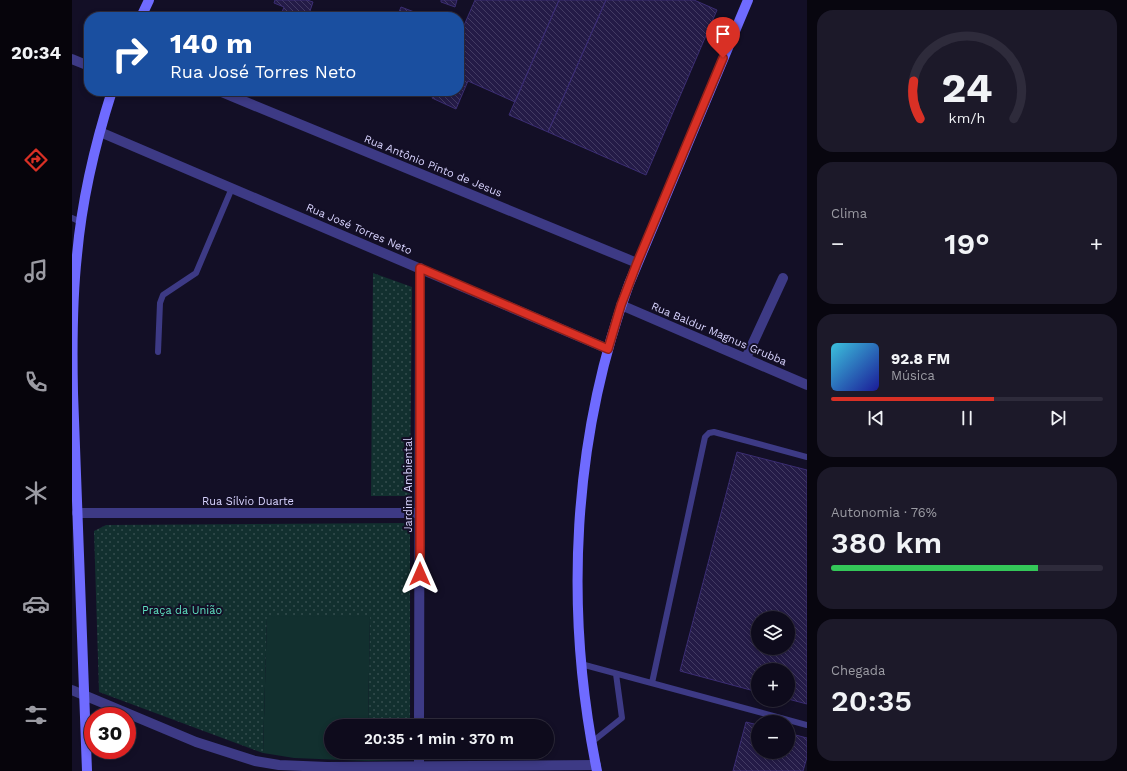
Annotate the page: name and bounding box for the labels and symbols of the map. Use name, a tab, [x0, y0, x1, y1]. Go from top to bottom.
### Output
pin	[706, 17, 740, 58]
street label: Rua Antônio Pinto de Jesus	[362, 132, 504, 200]
street label: Rua José Torres Neto	[304, 201, 414, 257]
street label: Rua Baldur Magnus Grubba	[649, 299, 789, 369]
street label: Jardim Ambiental	[402, 437, 415, 533]
street label: Rua Sílvio Duarte	[202, 495, 294, 508]
position arrow	[399, 553, 441, 595]
park label: Praça da União	[142, 604, 222, 617]
speed limit sign: 30	[84, 707, 136, 759]

